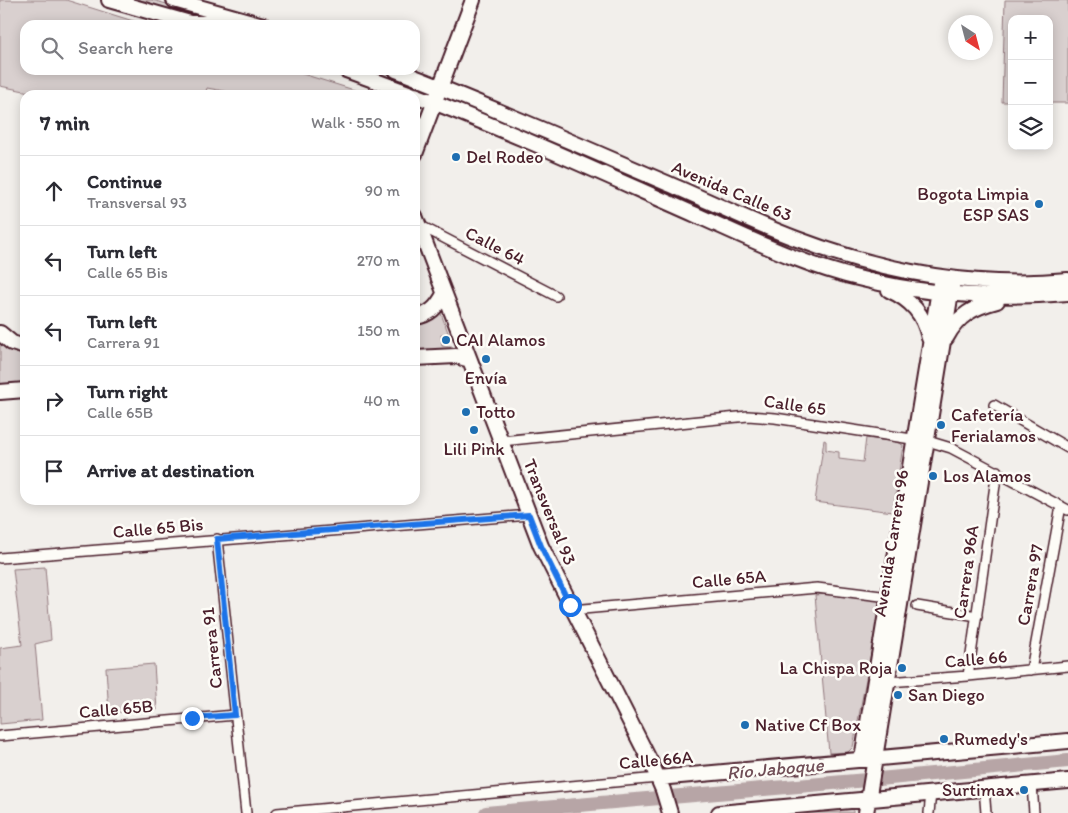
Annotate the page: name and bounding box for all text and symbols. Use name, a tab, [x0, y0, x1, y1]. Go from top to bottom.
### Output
north arrow	[948, 15, 993, 60]
map controls	[1008, 15, 1053, 150]
button: +	[1008, 15, 1053, 60]
search box	[20, 20, 420, 75]
icon: search	[38, 34, 66, 62]
text: Search here	[78, 36, 173, 59]
button: −	[1008, 60, 1053, 105]
button: layers	[1008, 105, 1053, 150]
text: 7 min	[40, 110, 89, 135]
text: Walk · 550 m	[311, 113, 400, 132]
place label: Del Rodeo	[466, 146, 543, 168]
marker: Del Rodeo	[450, 151, 462, 163]
street label: Avenida Calle 63	[668, 156, 796, 226]
text: Continue	[87, 170, 162, 193]
icon: ahead	[40, 177, 68, 205]
text: 90 m	[365, 181, 400, 200]
place label: Bogota Limpia ESP SAS	[917, 183, 1030, 226]
text: Transversal 93	[87, 193, 187, 212]
marker: Bogota Limpia ESP SAS	[1033, 198, 1045, 210]
street label: Calle 64	[461, 222, 529, 270]
text: Turn left	[87, 240, 157, 263]
icon: left	[40, 247, 68, 275]
text: 270 m	[357, 251, 400, 270]
text: Calle 65 Bis	[87, 263, 168, 282]
text: Turn left	[87, 310, 157, 333]
icon: left	[40, 317, 68, 345]
text: 150 m	[357, 321, 400, 340]
place label: CAI Alamos	[456, 329, 546, 351]
text: Carrera 91	[87, 333, 160, 352]
marker: CAI Alamos	[440, 334, 452, 346]
marker: Envía	[480, 353, 492, 365]
place label: Envía	[465, 367, 508, 389]
text: Turn right	[87, 380, 168, 403]
icon: right	[40, 387, 68, 415]
street label: Calle 65	[762, 390, 828, 420]
text: 40 m	[363, 391, 400, 410]
place label: Totto	[476, 401, 516, 423]
text: Calle 65B	[87, 403, 153, 422]
place label: Cafetería Ferialamos	[951, 404, 1036, 447]
marker: Totto	[460, 406, 472, 418]
marker: Cafetería Ferialamos	[935, 419, 947, 431]
marker: Lili Pink	[468, 424, 480, 436]
place label: Lili Pink	[443, 438, 505, 460]
street label: Transversal 93	[519, 456, 581, 568]
icon: arrive	[40, 457, 68, 485]
text: Arrive at destination	[87, 459, 254, 482]
place label: Los Alamos	[943, 465, 1031, 487]
street label: Avenida Carrera 96	[869, 468, 913, 618]
marker: Los Alamos	[927, 470, 939, 482]
street label: Calle 65 Bis	[112, 513, 204, 543]
street label: Carrera 96A	[949, 523, 984, 620]
street label: Carrera 97	[1012, 542, 1048, 627]
street label: Calle 65A	[691, 565, 767, 593]
route start	[559, 594, 582, 617]
street label: Carrera 91	[197, 606, 227, 690]
street label: Calle 66	[944, 645, 1008, 673]
place label: La Chispa Roja	[779, 657, 892, 679]
marker: La Chispa Roja	[896, 662, 908, 674]
place label: San Diego	[908, 684, 985, 706]
marker: San Diego	[892, 689, 904, 701]
street label: Calle 65B	[78, 695, 154, 723]
route end	[181, 707, 204, 730]
place label: Native Cf Box	[755, 714, 861, 736]
marker: Native Cf Box	[739, 719, 751, 731]
place label: Rumedy's	[954, 728, 1028, 750]
marker: Rumedy's	[938, 733, 950, 745]
street label: Calle 66A	[618, 746, 694, 774]
water label: Río Jaboque	[726, 753, 825, 784]
place label: Surtimax	[942, 779, 1014, 801]
marker: Surtimax	[1018, 784, 1030, 796]

